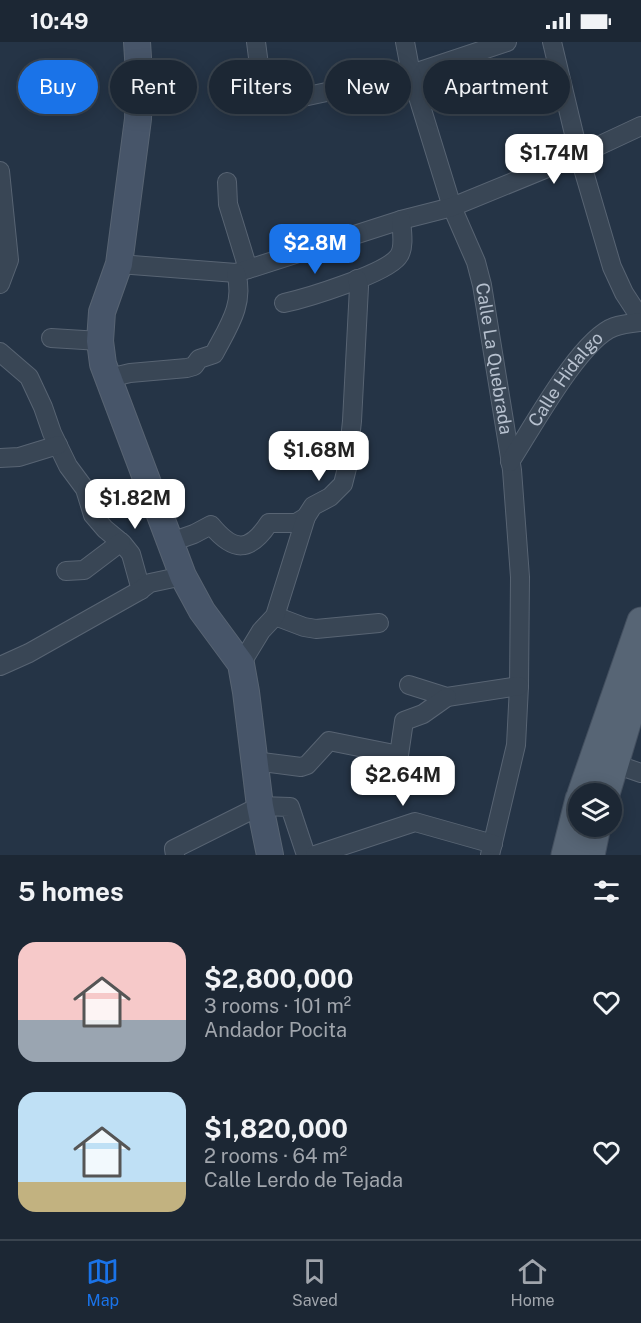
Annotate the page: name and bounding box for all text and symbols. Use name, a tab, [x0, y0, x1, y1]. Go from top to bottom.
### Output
text: 10:49	[30, 8, 88, 34]
chip: Buy	[18, 60, 98, 114]
chip: Rent	[110, 60, 197, 114]
chip: Filters	[209, 60, 313, 114]
chip: New	[325, 60, 411, 114]
chip: Apartment	[423, 60, 570, 114]
pin: $1.74M	[505, 134, 603, 185]
text: $1.74M	[519, 141, 589, 165]
pin: $2.8M	[273, 224, 357, 275]
text: $2.8M	[283, 231, 347, 255]
street label: Calle La Quebrada	[472, 281, 517, 436]
street label: Calle Hidalgo	[523, 327, 607, 430]
pin: $1.68M	[270, 431, 368, 482]
text: $1.68M	[283, 438, 355, 462]
pin: $1.82M	[86, 479, 184, 530]
text: $1.82M	[99, 486, 171, 510]
pin: $2.64M	[354, 756, 452, 807]
text: $2.64M	[365, 763, 441, 787]
map controls	[568, 783, 622, 837]
button: layers	[568, 783, 622, 837]
icon: filters	[590, 875, 623, 908]
text: 5 homes	[18, 876, 124, 907]
text: $2,800,000	[204, 963, 354, 994]
icon: home	[66, 966, 138, 1038]
icon: heart	[590, 986, 623, 1019]
text: 3 rooms · 101 m²	[204, 994, 351, 1018]
text: Andador Pocita	[204, 1018, 347, 1042]
text: $1,820,000	[204, 1113, 348, 1144]
icon: home	[66, 1116, 138, 1188]
icon: heart	[590, 1136, 623, 1169]
text: 2 rooms · 64 m²	[204, 1144, 347, 1168]
text: Calle Lerdo de Tejada	[204, 1168, 403, 1192]
tab: Map	[86, 1255, 119, 1310]
tab: Saved	[292, 1255, 338, 1310]
tab: Home	[511, 1255, 555, 1310]

